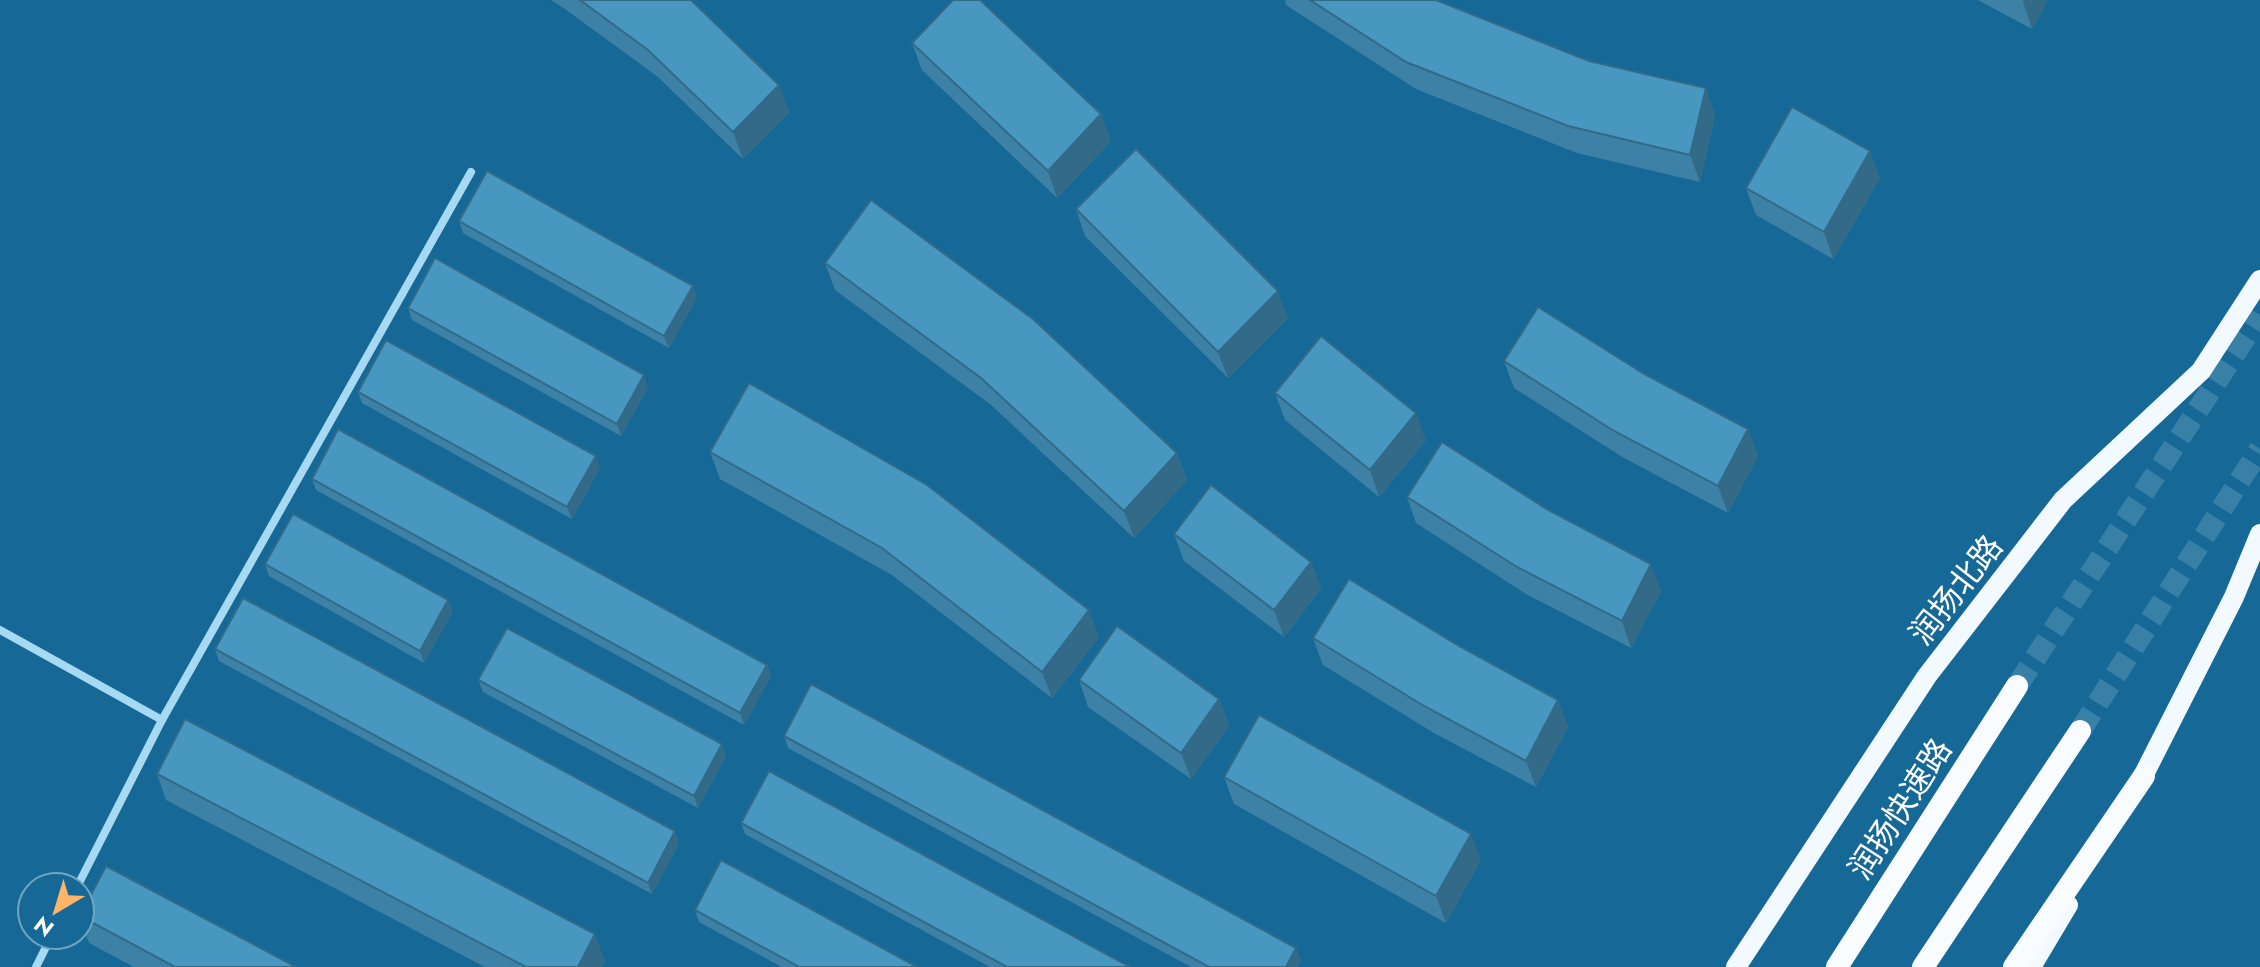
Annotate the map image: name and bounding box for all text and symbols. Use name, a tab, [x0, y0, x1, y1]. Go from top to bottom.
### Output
street label: 润扬北路	[1898, 525, 2014, 655]
street label: 润扬快速路	[1837, 729, 1963, 889]
north arrow	[16, 871, 96, 951]
text: N	[27, 909, 60, 945]

